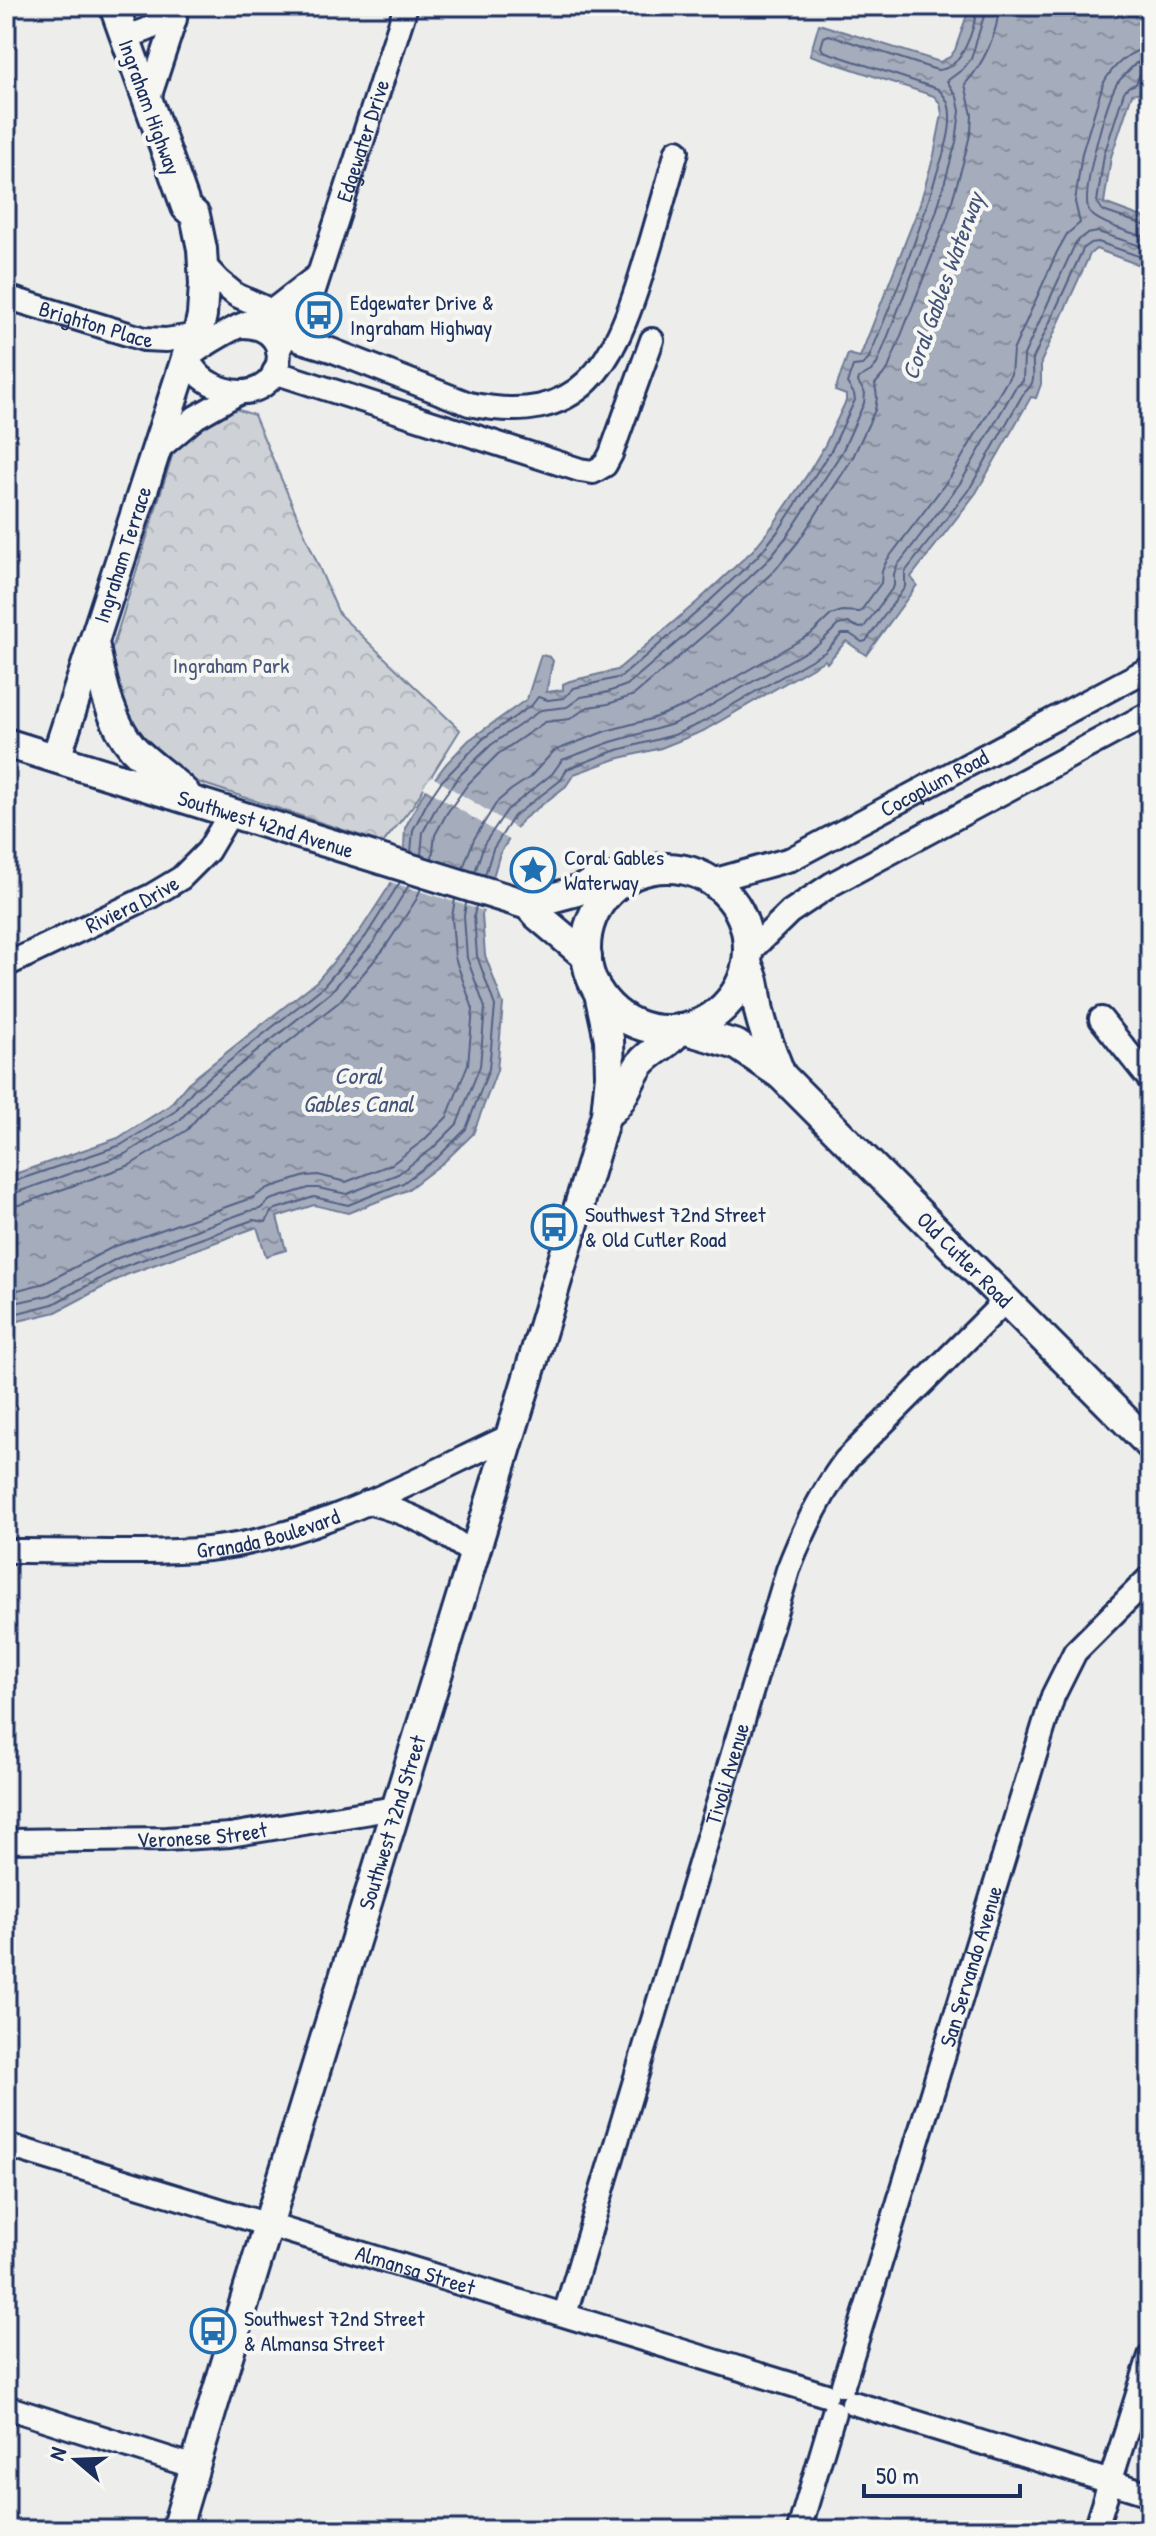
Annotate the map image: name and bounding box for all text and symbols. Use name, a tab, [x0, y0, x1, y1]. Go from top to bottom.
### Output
street label: Ingraham Highway	[112, 35, 188, 179]
street label: Edgewater Drive	[329, 75, 396, 206]
water label: Coral Gables Waterway	[893, 185, 993, 384]
place label: Edgewater Drive & Ingraham Highway	[350, 287, 494, 342]
bus stop icon: Edgewater Drive & Ingraham Highway	[295, 291, 343, 339]
street label: Brighton Place	[35, 293, 153, 354]
street label: Ingraham Terrace	[86, 482, 158, 627]
park label: Ingraham Park	[173, 650, 289, 680]
street label: Cocoplum Road	[875, 742, 994, 824]
street label: Southwest 42nd Avenue	[174, 782, 358, 865]
place label: Coral Gables Waterway	[564, 842, 664, 897]
place icon: Coral Gables Waterway	[509, 846, 557, 894]
street label: Riviera Drive	[80, 868, 185, 940]
water label: Coral Gables Canal	[303, 1059, 415, 1119]
place label: Southwest 72nd Street & Old Cutler Road	[585, 1199, 766, 1254]
bus stop icon: Southwest 72nd Street & Old Cutler Road	[530, 1203, 578, 1251]
street label: Old Cutler Road	[910, 1205, 1020, 1314]
street label: Granada Boulevard	[196, 1501, 344, 1565]
street label: Tivoli Avenue	[698, 1719, 756, 1828]
street label: Southwest 72nd Street	[351, 1731, 433, 1913]
street label: Veronese Street	[136, 1814, 270, 1854]
street label: San Servando Avenue	[932, 1882, 1009, 2050]
street label: Almansa Street	[352, 2237, 479, 2302]
place label: Southwest 72nd Street & Almansa Street	[244, 2303, 425, 2358]
bus stop icon: Southwest 72nd Street & Almansa Street	[189, 2307, 237, 2355]
north arrow	[36, 2420, 116, 2500]
text: N	[41, 2443, 73, 2464]
scale bar	[864, 2448, 1020, 2498]
text: 50 m	[876, 2459, 919, 2491]

